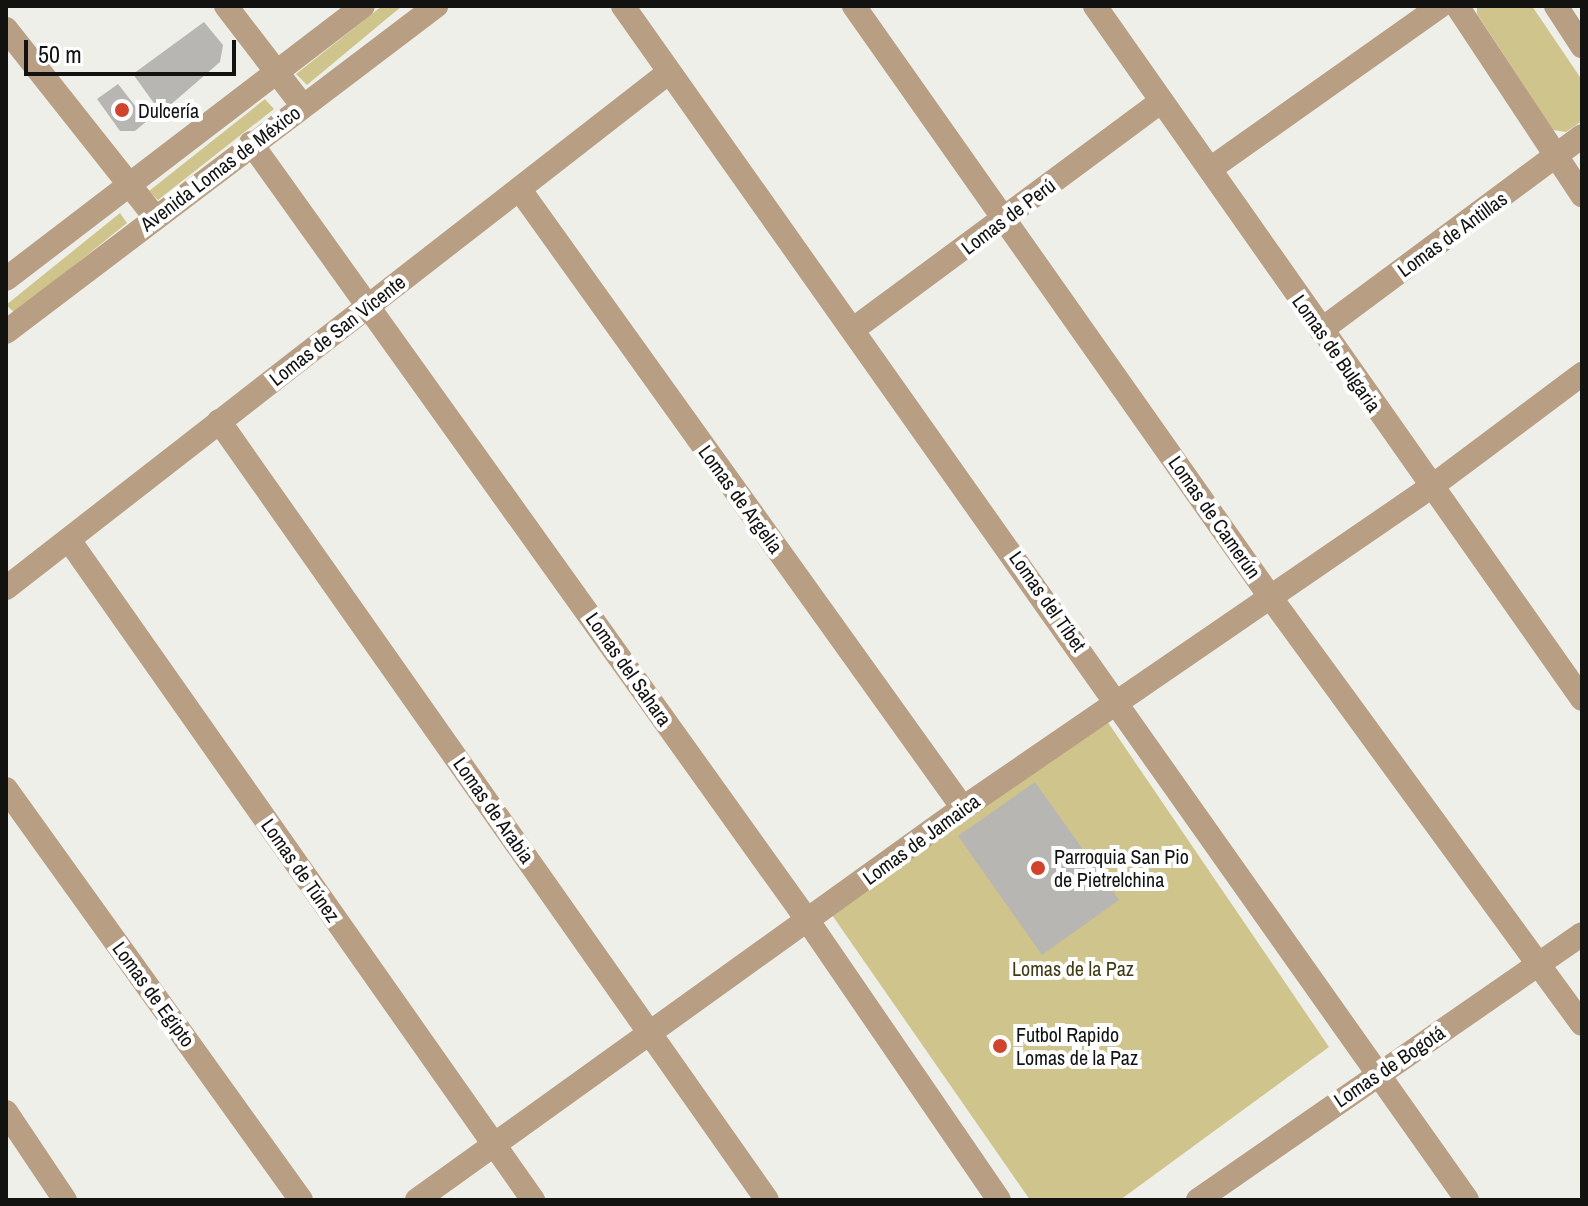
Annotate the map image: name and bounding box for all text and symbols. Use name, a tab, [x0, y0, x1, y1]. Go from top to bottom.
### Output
scale bar	[28, 24, 240, 74]
text: 50 m	[38, 38, 82, 70]
place label: Dulcería	[138, 98, 199, 122]
street label: Avenida Lomas de México	[135, 100, 305, 236]
marker: Dulcería	[113, 101, 131, 119]
street label: Lomas de Perú	[956, 173, 1060, 259]
street label: Lomas de Antillas	[1392, 186, 1512, 282]
street label: Lomas de San Vicente	[264, 270, 410, 390]
street label: Lomas de Bulgaria	[1288, 290, 1386, 416]
street label: Lomas de Argelia	[694, 440, 788, 558]
street label: Lomas de Camerún	[1164, 451, 1266, 583]
street label: Lomas del Tíbet	[1005, 546, 1091, 656]
street label: Lomas del Sahara	[581, 608, 677, 730]
street label: Lomas de Arabia	[448, 752, 540, 868]
street label: Lomas de Jamaica	[858, 789, 984, 889]
street label: Lomas de Túnez	[257, 814, 345, 926]
place label: Parroquia San Pio de Pietrelchina	[1054, 844, 1189, 891]
marker: Parroquia San Pio de Pietrelchina	[1029, 859, 1047, 877]
street label: Lomas de Egipto	[108, 937, 200, 1051]
park label: Lomas de la Paz	[1012, 956, 1134, 980]
street label: Lomas de Bogotá	[1329, 1020, 1449, 1112]
place label: Futbol Rapido Lomas de la Paz	[1016, 1022, 1138, 1069]
marker: Futbol Rapido Lomas de la Paz	[991, 1037, 1009, 1055]

